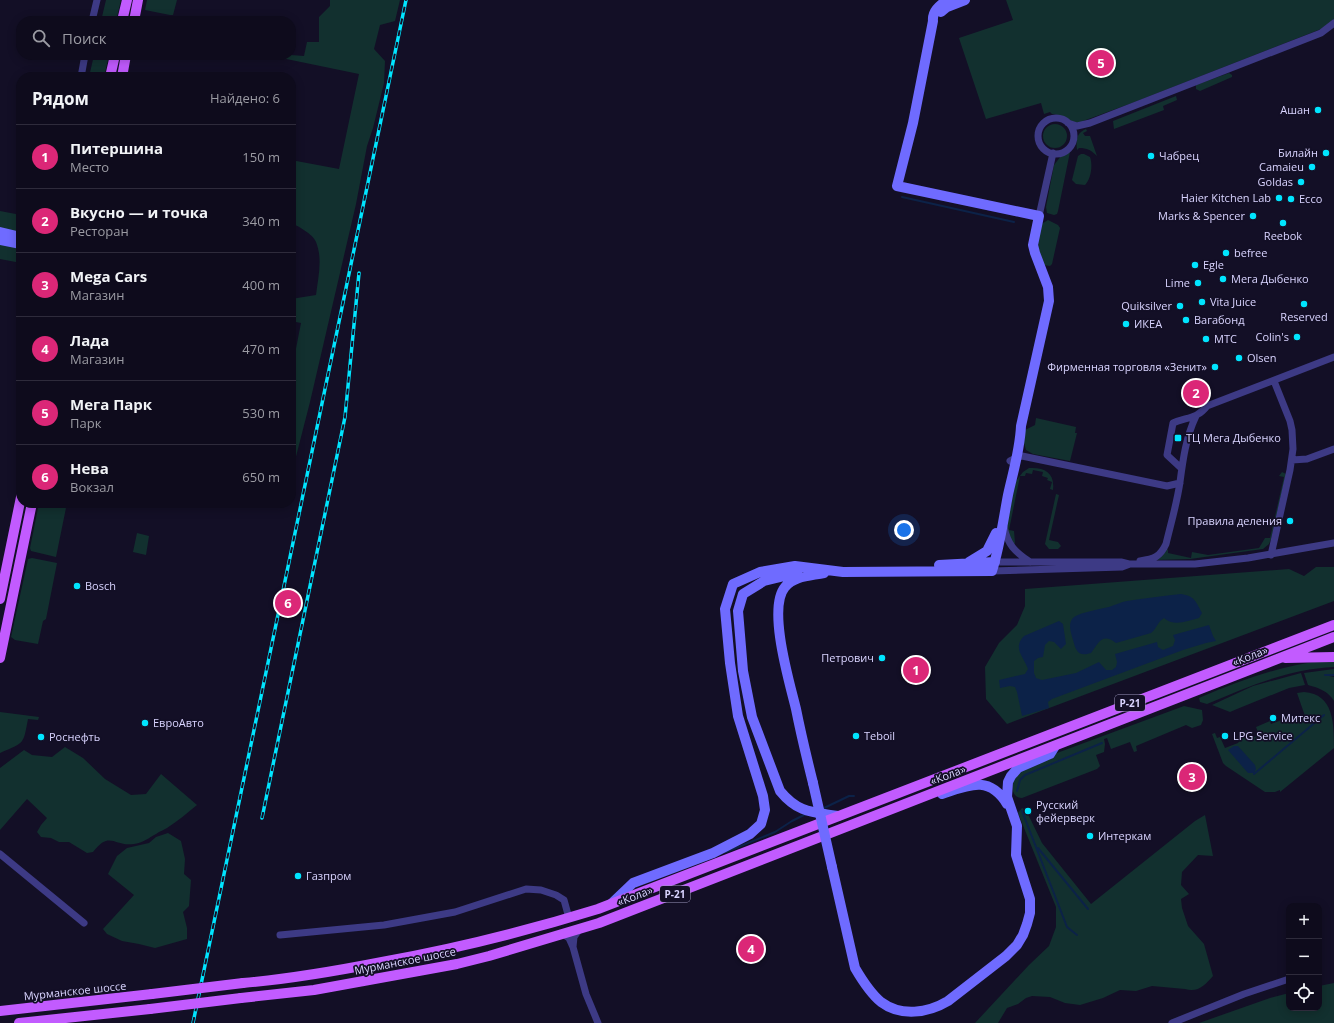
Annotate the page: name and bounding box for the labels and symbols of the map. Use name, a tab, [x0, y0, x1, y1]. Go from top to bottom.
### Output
pin: 5	[1088, 48, 1114, 78]
place label: Ашан	[1280, 102, 1310, 117]
marker: Ашан	[1313, 105, 1323, 115]
place label: Билайн	[1278, 145, 1318, 160]
place label: Чабрец	[1159, 148, 1199, 163]
marker: Билайн	[1321, 148, 1331, 158]
marker: Чабрец	[1146, 151, 1156, 161]
place label: Camaieu	[1259, 159, 1304, 174]
marker: Camaieu	[1307, 162, 1317, 172]
place label: Goldas	[1258, 174, 1293, 189]
marker: Goldas	[1296, 177, 1306, 187]
place label: Haier Kitchen Lab	[1181, 190, 1271, 205]
place label: Ecco	[1299, 191, 1323, 206]
marker: Haier Kitchen Lab	[1274, 193, 1284, 203]
marker: Ecco	[1286, 194, 1296, 204]
place label: Marks & Spencer	[1158, 208, 1245, 223]
marker: Marks & Spencer	[1248, 211, 1258, 221]
marker: Reebok	[1278, 218, 1288, 228]
place label: Reebok	[1264, 228, 1302, 243]
place label: befree	[1234, 245, 1267, 260]
marker: befree	[1221, 248, 1231, 258]
place label: Egle	[1203, 257, 1224, 272]
marker: Egle	[1190, 260, 1200, 270]
place label: Мега Дыбенко	[1231, 271, 1309, 286]
marker: Мега Дыбенко	[1218, 274, 1228, 284]
place label: Lime	[1165, 275, 1190, 290]
marker: Lime	[1193, 278, 1203, 288]
place label: Vita Juice	[1210, 294, 1256, 309]
marker: Vita Juice	[1197, 297, 1207, 307]
place label: Quiksilver	[1121, 298, 1172, 313]
marker: Reserved	[1299, 299, 1309, 309]
marker: Quiksilver	[1175, 301, 1185, 311]
place label: Reserved	[1280, 309, 1328, 324]
place label: Вагабонд	[1194, 312, 1245, 327]
marker: Вагабонд	[1181, 315, 1191, 325]
place label: ИКЕА	[1134, 316, 1162, 331]
marker: ИКЕА	[1121, 319, 1131, 329]
place label: Colin's	[1256, 329, 1289, 344]
place label: МТС	[1214, 331, 1237, 346]
marker: Colin's	[1292, 332, 1302, 342]
marker: МТС	[1201, 334, 1211, 344]
place label: Olsen	[1247, 350, 1277, 365]
marker: Olsen	[1234, 353, 1244, 363]
place label: Фирменная торговля «Зенит»	[1047, 359, 1208, 374]
marker: Фирменная торговля «Зенит»	[1210, 362, 1220, 372]
pin: 2	[1183, 378, 1209, 408]
place label: ТЦ Мега Дыбенко	[1186, 430, 1281, 445]
marker: ТЦ Мега Дыбенко	[1173, 433, 1183, 443]
place label: Правила деления	[1188, 513, 1282, 528]
marker: Правила деления	[1285, 516, 1295, 526]
your location	[894, 520, 914, 540]
place label: Bosch	[85, 578, 116, 593]
marker: Bosch	[72, 581, 82, 591]
pin: 6	[275, 588, 301, 618]
street label: «Кола»	[1230, 642, 1270, 669]
place label: Петрович	[821, 650, 874, 665]
marker: Петрович	[877, 653, 887, 663]
pin: 1	[903, 655, 929, 685]
road number: Р-21	[1115, 695, 1145, 711]
place label: Митекс	[1281, 710, 1320, 725]
marker: Митекс	[1268, 713, 1278, 723]
place label: ЕвроАвто	[153, 715, 204, 730]
marker: ЕвроАвто	[140, 718, 150, 728]
place label: Teboil	[864, 728, 895, 743]
place label: LPG Service	[1233, 728, 1293, 743]
place label: Роснефть	[49, 729, 100, 744]
marker: Teboil	[851, 731, 861, 741]
marker: LPG Service	[1220, 731, 1230, 741]
marker: Роснефть	[36, 732, 46, 742]
street label: «Кола»	[928, 761, 968, 788]
pin: 3	[1179, 762, 1205, 792]
place label: Русский фейерверк	[1036, 797, 1095, 825]
marker: Русский фейерверк	[1023, 806, 1033, 816]
place label: Интеркам	[1098, 828, 1151, 843]
marker: Интеркам	[1085, 831, 1095, 841]
place label: Газпром	[306, 868, 351, 883]
marker: Газпром	[293, 871, 303, 881]
street label: «Кола»	[615, 882, 655, 909]
road number: Р-21	[660, 886, 690, 902]
pin: 4	[738, 934, 764, 964]
street label: Мурманское шоссе	[353, 943, 457, 978]
street label: Мурманское шоссе	[23, 978, 127, 1003]

